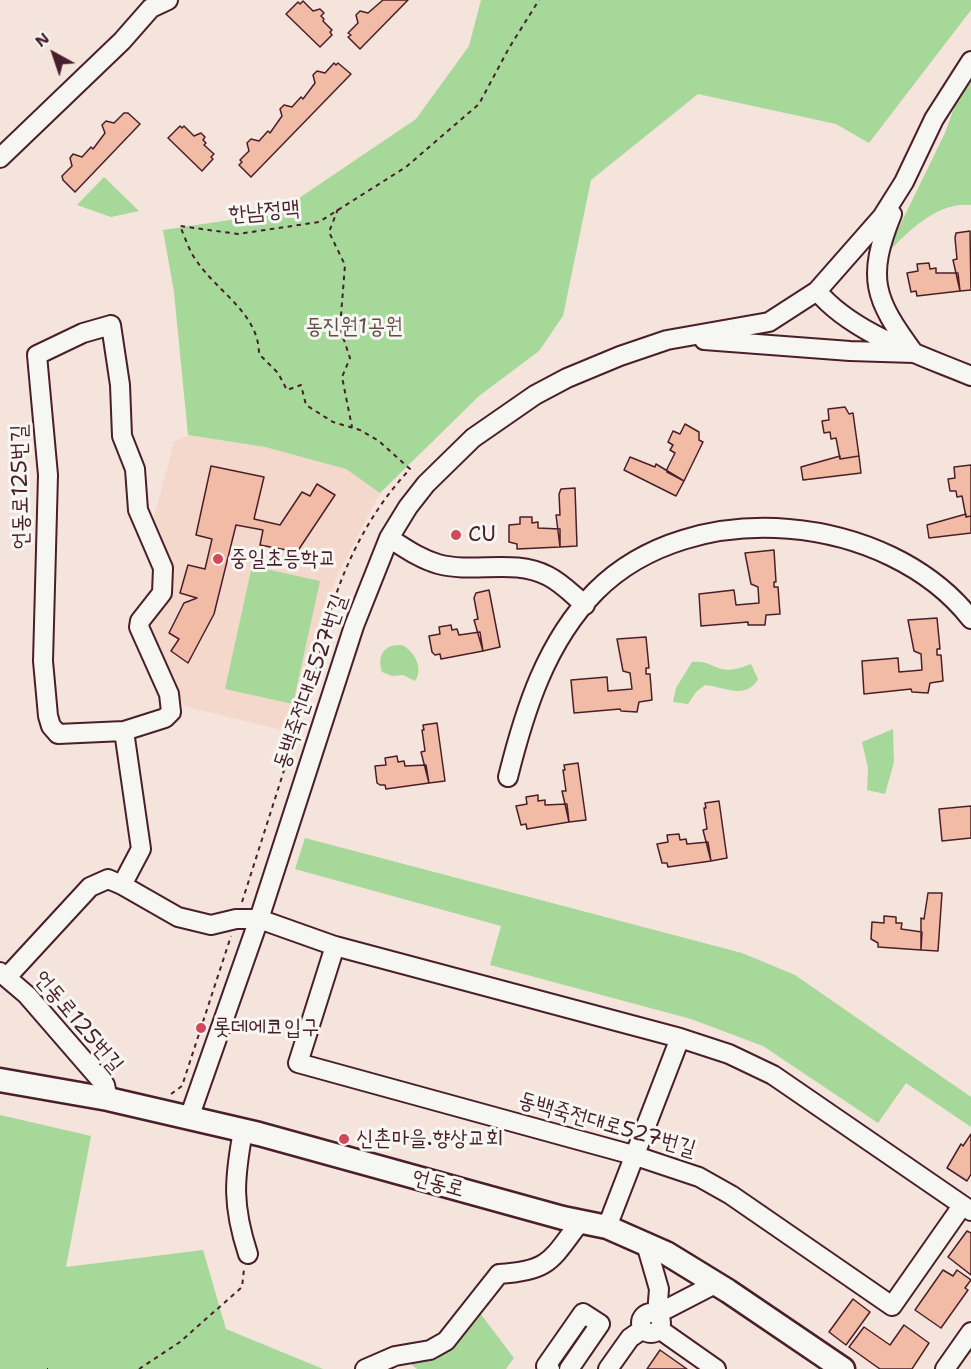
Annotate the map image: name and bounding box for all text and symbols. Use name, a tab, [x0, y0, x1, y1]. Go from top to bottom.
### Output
north arrow	[24, 24, 84, 84]
text: N	[30, 28, 54, 52]
street label: 한남정맥	[228, 196, 300, 228]
park label: 동진원1공원	[305, 314, 403, 340]
street label: 언동로125번길	[7, 424, 35, 550]
place label: CU	[468, 522, 496, 548]
marker: CU	[449, 528, 463, 542]
place label: 중일초등학교	[230, 546, 336, 572]
marker: 중일초등학교	[211, 552, 225, 566]
street label: 동백죽전대로527번길	[269, 591, 353, 773]
street label: 언동로125번길	[28, 966, 128, 1078]
place label: 롯데에코입구	[213, 1015, 319, 1041]
marker: 롯데에코입구	[194, 1021, 208, 1035]
street label: 동백죽전대로527번길	[515, 1087, 699, 1163]
place label: 신촌마을.향상교회	[356, 1126, 503, 1152]
marker: 신촌마을.향상교회	[337, 1132, 351, 1146]
street label: 언동로	[409, 1164, 467, 1204]

